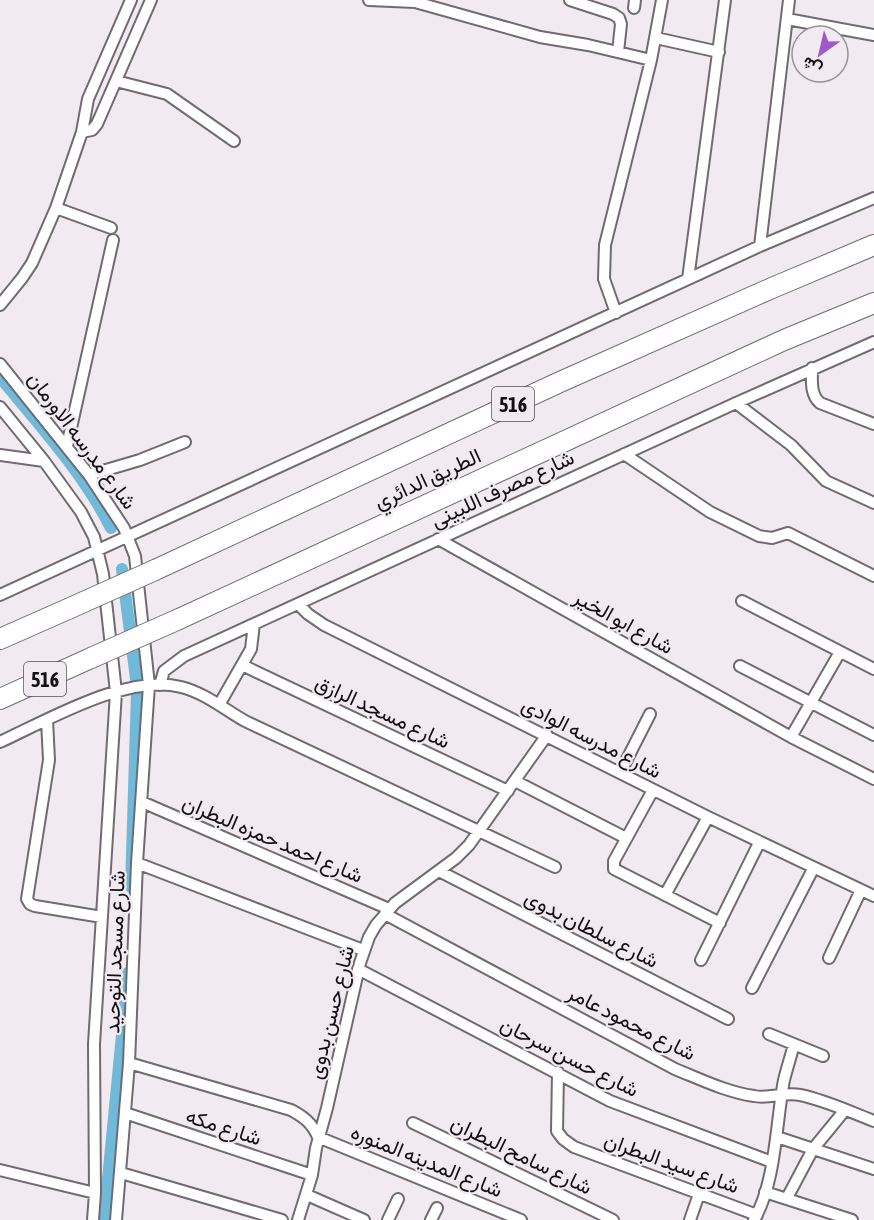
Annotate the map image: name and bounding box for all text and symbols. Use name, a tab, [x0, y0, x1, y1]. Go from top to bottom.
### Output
north arrow	[790, 24, 850, 84]
text: ش	[799, 53, 825, 79]
street label: شارع مدرسه الاورمان	[21, 367, 143, 515]
road number: 516	[492, 387, 534, 421]
street label: الطريق الدائري	[370, 443, 487, 519]
street label: شارع مصرف اللبينى	[427, 444, 579, 534]
street label: شارع ابو الخير	[568, 583, 678, 661]
road number: 516	[24, 662, 66, 696]
street label: شارع مسجد الرازق	[311, 669, 454, 755]
street label: شارع مدرسه الوادى	[517, 691, 666, 785]
street label: شارع احمد حمزه البطران	[178, 789, 367, 890]
street label: شارع مسجد التوحيد	[99, 870, 132, 1034]
street label: شارع سلطان بدوى	[520, 884, 663, 975]
street label: شارع حسن بدوى	[302, 943, 361, 1082]
street label: شارع محمود عامر	[562, 979, 700, 1067]
street label: شارع حسن سرحان	[496, 1011, 643, 1104]
street label: شارع مكه	[182, 1103, 265, 1152]
street label: شارع سامح البطران	[446, 1109, 596, 1201]
street label: شارع المدينه المنوره	[347, 1119, 506, 1204]
street label: شارع سيد البطران	[600, 1127, 743, 1200]

